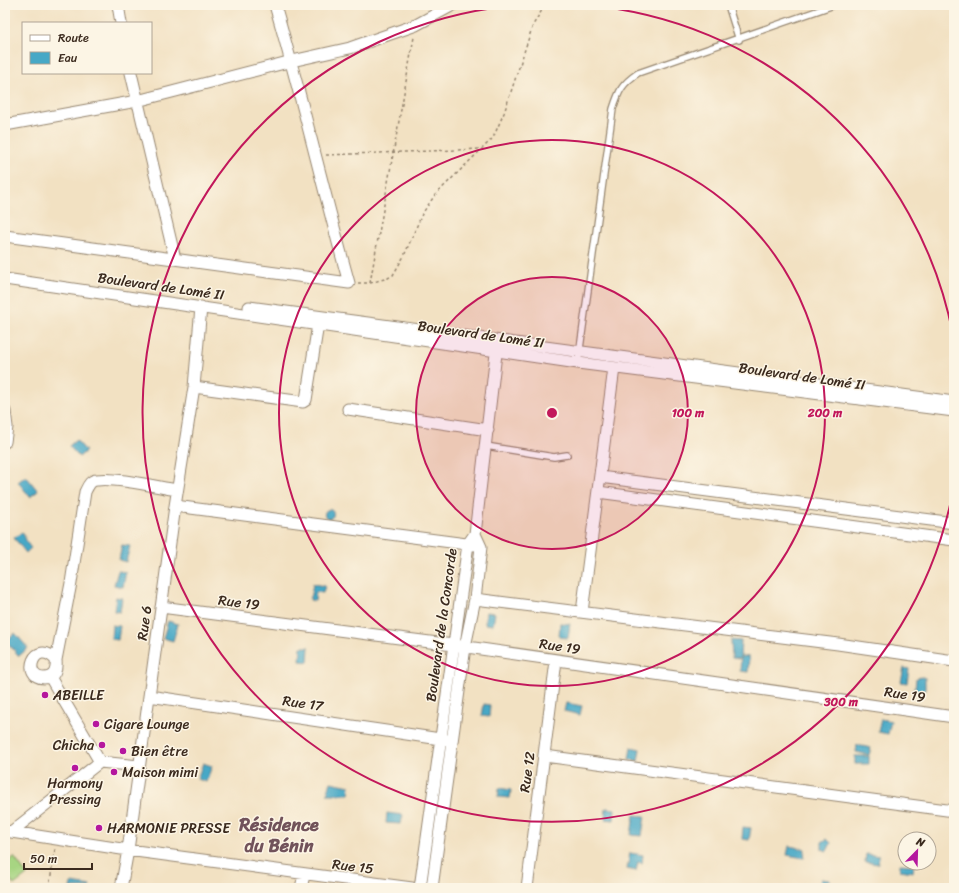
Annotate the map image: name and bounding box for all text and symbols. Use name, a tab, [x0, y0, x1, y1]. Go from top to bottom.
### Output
legend	[22, 22, 152, 74]
text: Route	[58, 27, 89, 49]
text: Eau	[58, 47, 78, 69]
street label: Boulevard de Lomé II	[96, 265, 226, 308]
street label: Boulevard de Lomé II	[416, 313, 546, 356]
street label: Boulevard de Lomé II	[737, 355, 867, 398]
text: 100 m	[672, 402, 705, 424]
text: 200 m	[807, 402, 843, 424]
centre of rings	[545, 406, 559, 420]
street label: Boulevard de la Concorde	[418, 546, 465, 703]
street label: Rue 19	[217, 588, 261, 617]
street label: Rue 6	[130, 604, 159, 642]
street label: Rue 19	[538, 631, 583, 662]
street label: Rue 19	[883, 679, 928, 710]
place label: ABEILLE	[52, 683, 105, 708]
street label: Rue 17	[281, 688, 326, 719]
marker: ABEILLE	[40, 690, 50, 700]
text: 300 m	[823, 691, 859, 713]
place label: Cigare Lounge	[104, 712, 190, 737]
marker: Cigare Lounge	[91, 719, 101, 729]
place label: Chicha	[53, 733, 95, 758]
place label: Bien être	[131, 739, 188, 764]
marker: Chicha	[97, 740, 107, 750]
marker: Bien être	[118, 746, 128, 756]
street label: Rue 12	[512, 750, 543, 794]
place label: Maison mimi	[122, 760, 199, 785]
marker: Harmony Pressing	[70, 763, 80, 773]
marker: Maison mimi	[109, 767, 119, 777]
place label: Harmony Pressing	[47, 771, 103, 812]
district label: Résidence du Bénin	[238, 809, 319, 862]
place label: HARMONIE PRESSE	[107, 816, 231, 841]
marker: HARMONIE PRESSE	[94, 823, 104, 833]
north arrow	[897, 831, 937, 871]
text: N	[913, 832, 928, 853]
scale bar	[24, 845, 92, 871]
text: 50 m	[30, 848, 57, 870]
street label: Rue 15	[331, 852, 375, 881]

